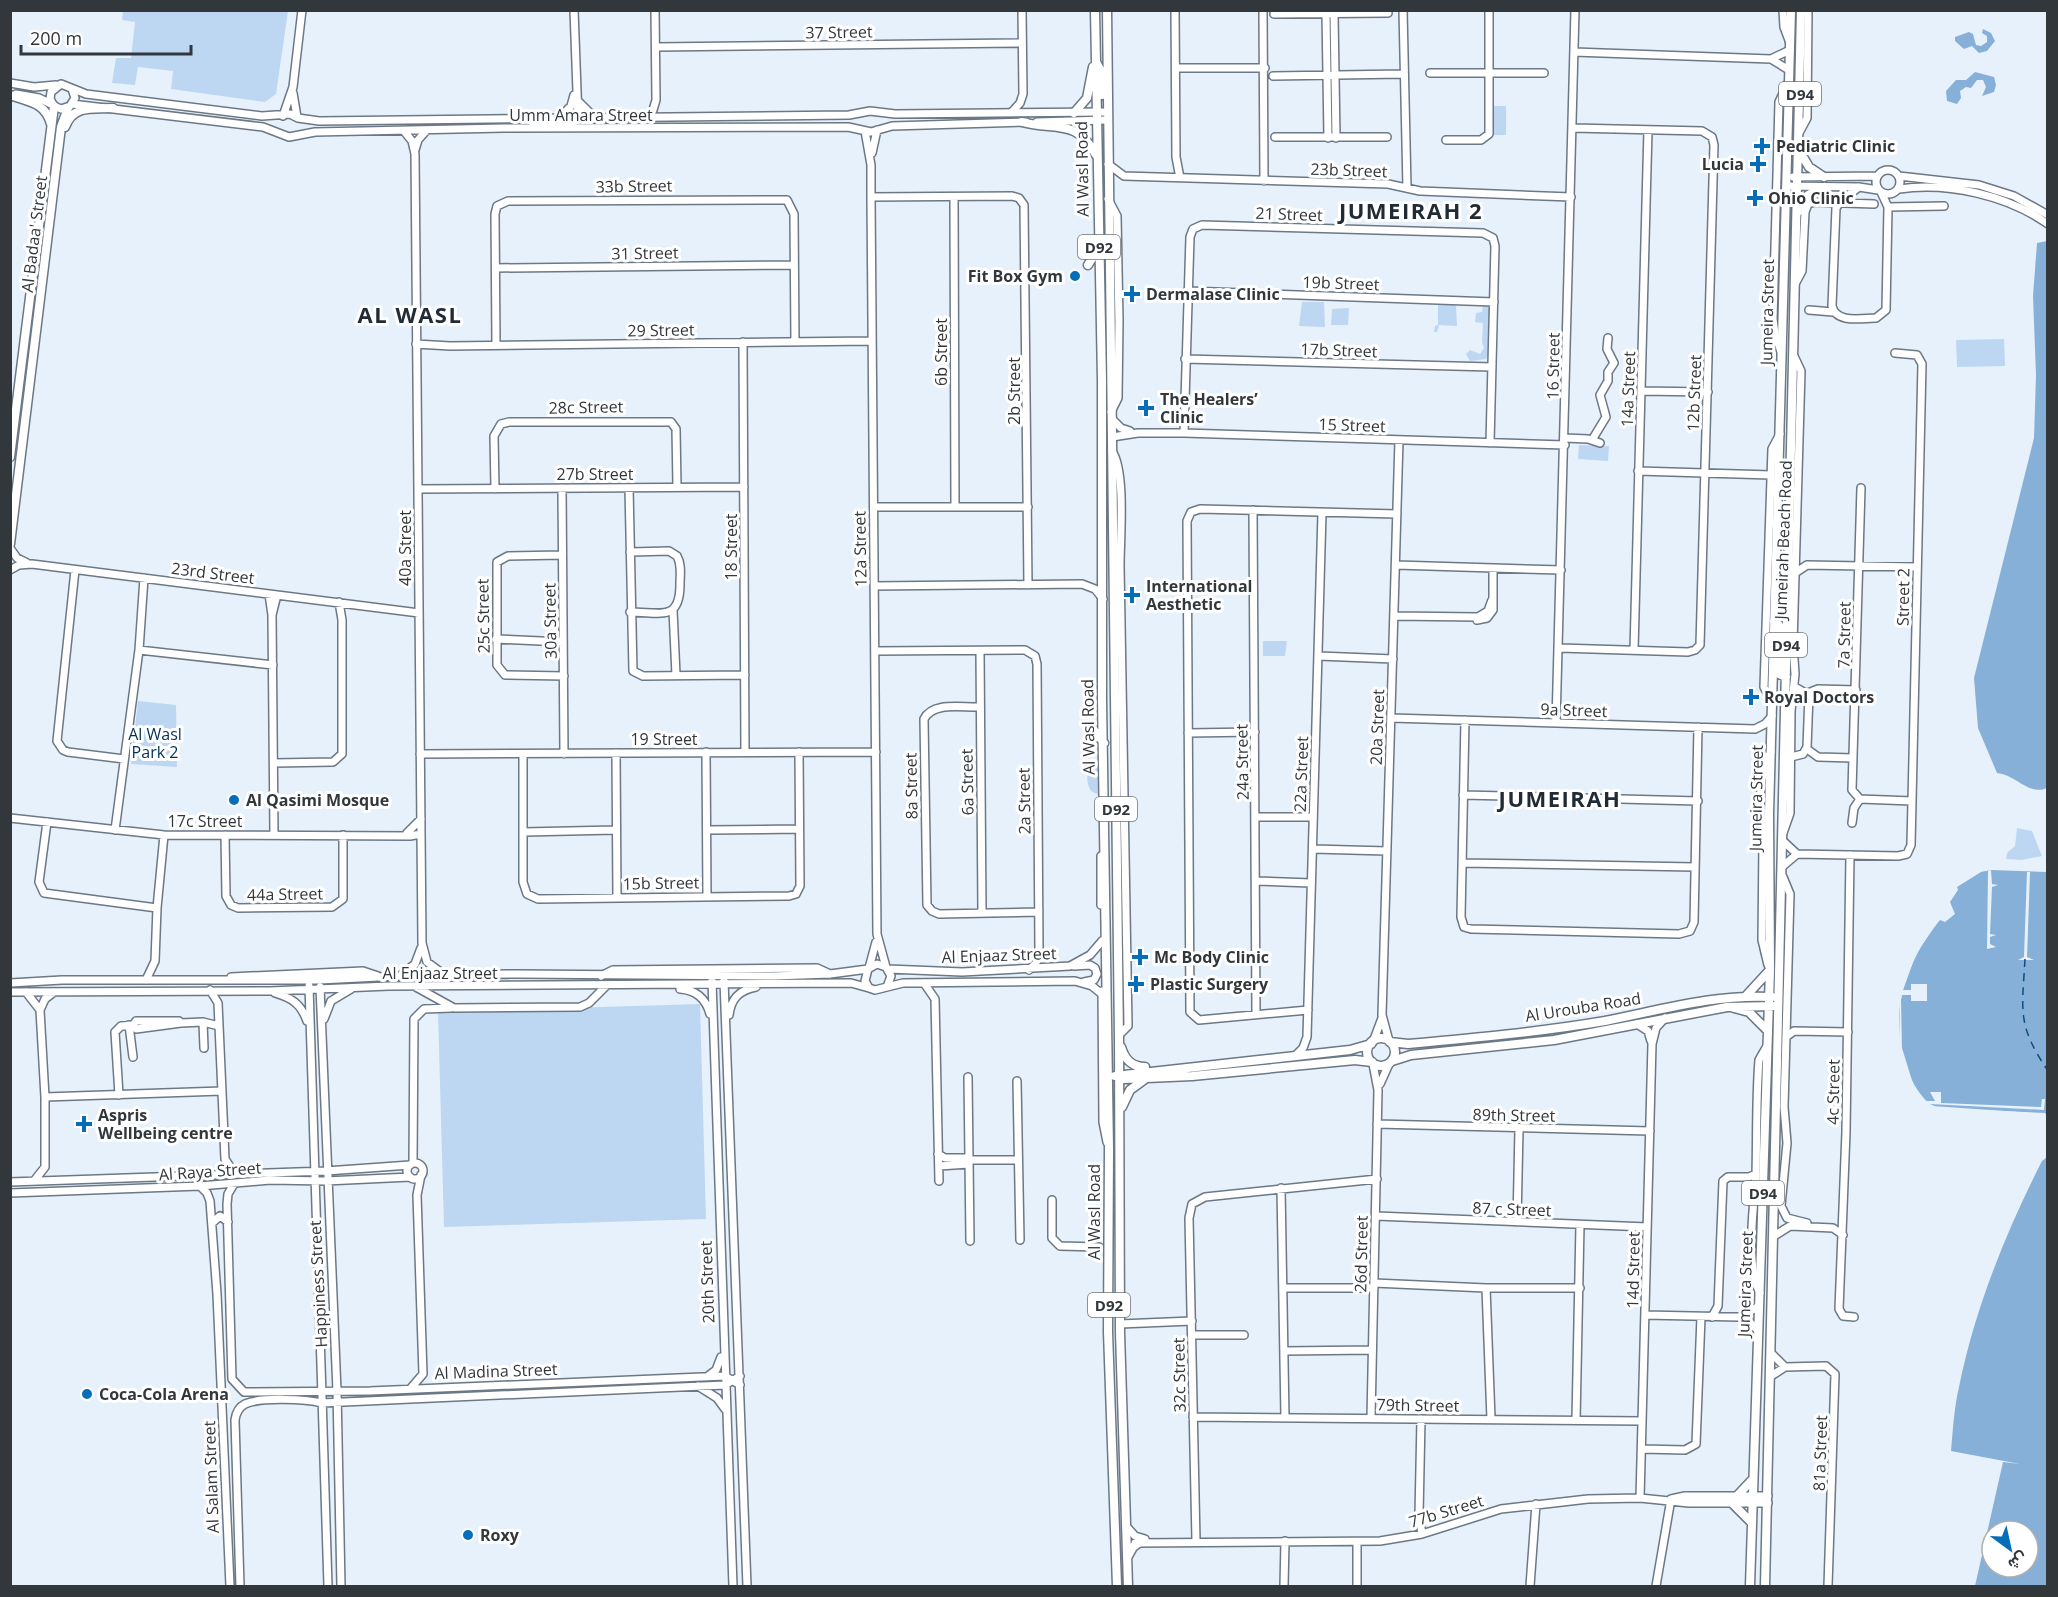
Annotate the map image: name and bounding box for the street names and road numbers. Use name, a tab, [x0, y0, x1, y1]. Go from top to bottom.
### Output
street label: 37 Street	[805, 20, 873, 44]
road number: D94	[1779, 82, 1821, 106]
street label: Umm Amara Street	[509, 104, 653, 126]
street label: Al Wasl Road	[1070, 121, 1094, 217]
street label: 23b Street	[1310, 158, 1388, 182]
street label: Al Badaa' Street	[16, 174, 52, 294]
street label: 33b Street	[595, 174, 673, 198]
street label: 21 Street	[1255, 202, 1323, 226]
road number: D92	[1078, 235, 1120, 259]
street label: 31 Street	[611, 241, 679, 265]
street label: Jumeira Street	[1755, 258, 1779, 367]
street label: 19b Street	[1302, 271, 1380, 295]
street label: 29 Street	[627, 318, 695, 342]
street label: 6b Street	[930, 318, 952, 386]
street label: 16 Street	[1541, 332, 1565, 400]
street label: 17b Street	[1300, 338, 1378, 362]
street label: 14a Street	[1616, 350, 1640, 427]
street label: 12b Street	[1682, 354, 1706, 432]
street label: 2b Street	[1003, 357, 1025, 425]
street label: 28c Street	[548, 395, 624, 419]
street label: 15 Street	[1318, 413, 1386, 437]
street label: Jumeirah Beach Road	[1769, 460, 1797, 622]
street label: 27b Street	[557, 463, 634, 485]
street label: 40a Street	[394, 510, 416, 586]
street label: 12a Street	[848, 511, 872, 587]
street label: 18 Street	[720, 513, 742, 581]
street label: 23rd Street	[170, 557, 256, 589]
street label: Street 2	[1891, 568, 1915, 626]
street label: 25c Street	[471, 578, 495, 654]
street label: 30a Street	[538, 583, 562, 659]
street label: 7a Street	[1832, 601, 1856, 669]
road number: D94	[1765, 633, 1807, 657]
street label: Al Wasl Road	[1076, 679, 1100, 775]
street label: 20a Street	[1365, 688, 1389, 765]
street label: 9a Street	[1540, 698, 1608, 722]
street label: 24a Street	[1230, 724, 1254, 800]
street label: 19 Street	[630, 728, 698, 750]
street label: 22a Street	[1289, 735, 1313, 812]
street label: Jumeira Street	[1744, 744, 1768, 853]
street label: 6a Street	[955, 748, 979, 816]
street label: 8a Street	[899, 752, 923, 820]
street label: 2a Street	[1012, 767, 1036, 835]
road number: D92	[1095, 797, 1137, 821]
street label: 17c Street	[168, 810, 243, 832]
street label: 15b Street	[622, 871, 700, 895]
street label: 44a Street	[247, 882, 323, 906]
street label: Al Enjaaz Street	[941, 942, 1057, 968]
street label: Al Enjaaz Street	[382, 962, 498, 984]
street label: Al Urouba Road	[1524, 987, 1642, 1027]
street label: 4c Street	[1821, 1059, 1845, 1125]
street label: 89th Street	[1472, 1103, 1556, 1127]
street label: Al Raya Street	[158, 1156, 262, 1186]
street label: Al Wasl Road	[1083, 1164, 1105, 1260]
road number: D94	[1742, 1181, 1784, 1205]
street label: 87 c Street	[1472, 1197, 1552, 1221]
street label: 26d Street	[1349, 1215, 1373, 1293]
street label: Happiness Street	[304, 1220, 332, 1348]
street label: Jumeira Street	[1732, 1230, 1758, 1339]
street label: 14d Street	[1621, 1231, 1645, 1309]
street label: 20th Street	[695, 1240, 719, 1324]
road number: D92	[1088, 1293, 1130, 1317]
street label: 32c Street	[1167, 1337, 1191, 1413]
street label: Al Madina Street	[434, 1358, 558, 1384]
street label: 79th Street	[1376, 1393, 1460, 1417]
street label: 81a Street	[1808, 1414, 1832, 1491]
street label: Al Salam Street	[198, 1420, 224, 1534]
street label: 77b Street	[1406, 1489, 1486, 1533]

